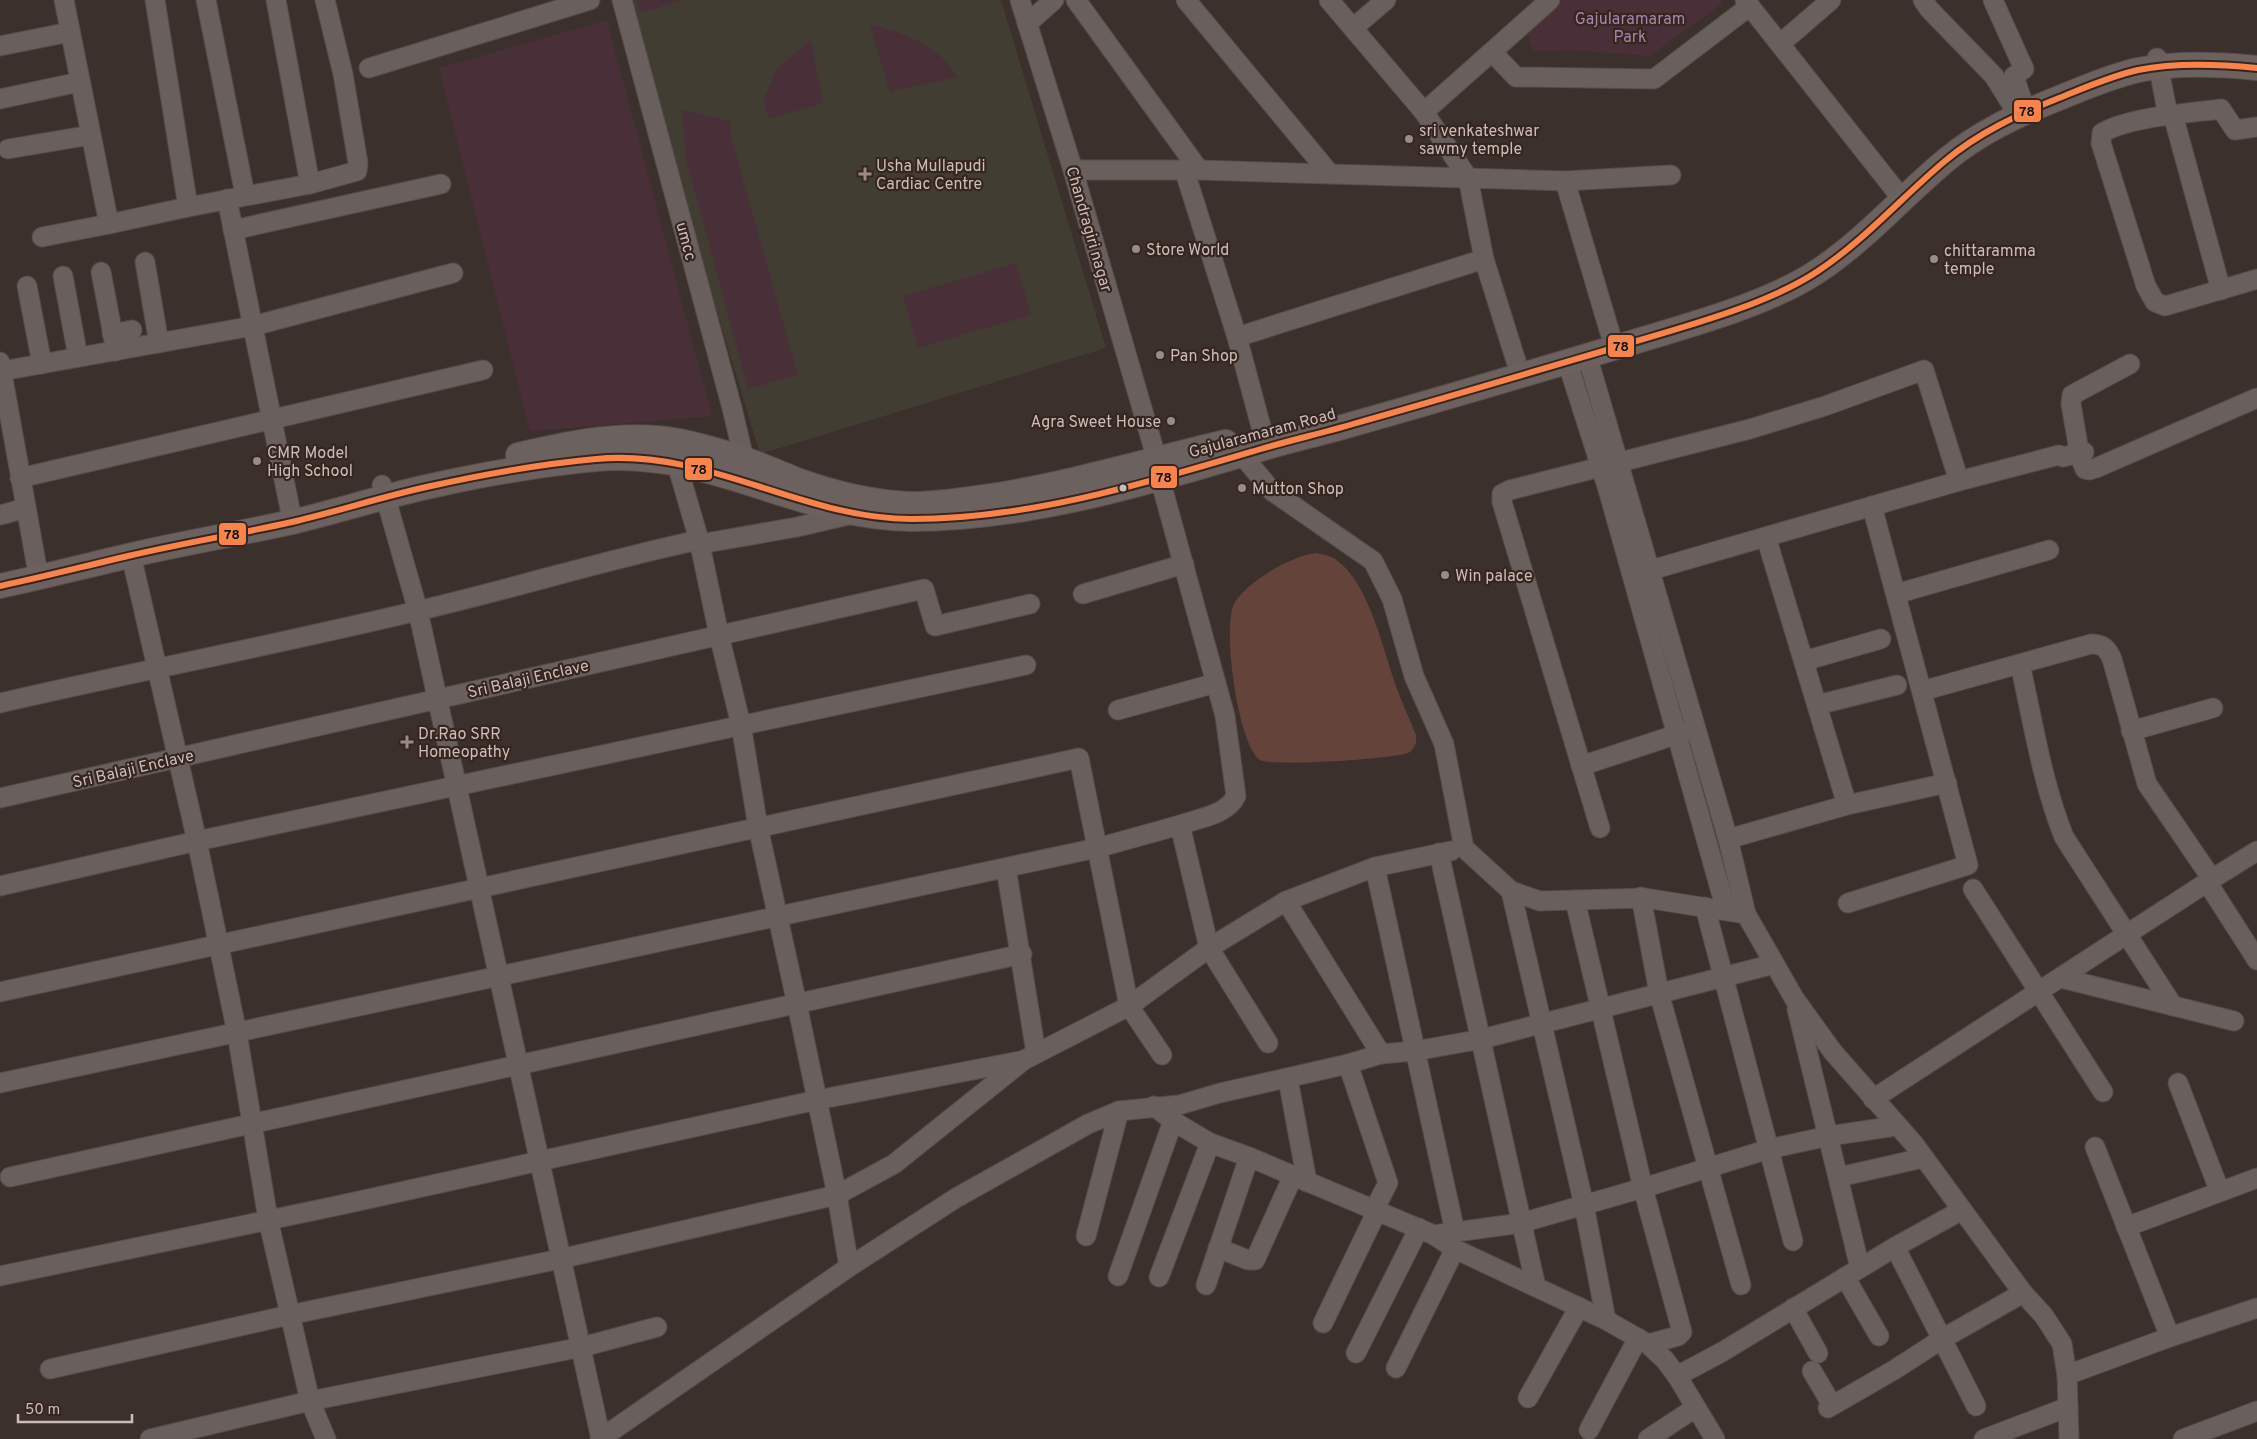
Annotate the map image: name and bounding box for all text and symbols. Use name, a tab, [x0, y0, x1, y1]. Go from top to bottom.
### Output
park label: Gajularamaram Park	[1575, 10, 1685, 48]
line badge: 78	[2013, 99, 2042, 123]
text: 78	[2019, 104, 2035, 121]
place label: sri venkateshwar sawmy temple	[1419, 122, 1539, 160]
marker: sri venkateshwar sawmy temple	[1403, 133, 1415, 145]
place label: Usha Mullapudi Cardiac Centre	[876, 157, 986, 195]
street label: Chandragiri nagar	[1061, 164, 1116, 295]
marker: Usha Mullapudi Cardiac Centre	[858, 167, 872, 181]
street label: umcc	[670, 220, 700, 263]
place label: Store World	[1146, 241, 1229, 261]
place label: chittaramma temple	[1944, 242, 2036, 280]
marker: Store World	[1130, 243, 1142, 255]
marker: chittaramma temple	[1928, 253, 1940, 265]
line badge: 78	[1607, 334, 1635, 358]
text: 78	[1613, 339, 1629, 356]
place label: Pan Shop	[1170, 347, 1238, 367]
marker: Pan Shop	[1154, 349, 1166, 361]
street label: Gajularamaram Road	[1187, 405, 1338, 463]
place label: Agra Sweet House	[1031, 413, 1161, 433]
marker: Agra Sweet House	[1165, 415, 1177, 427]
place label: CMR Model High School	[267, 444, 353, 482]
marker: CMR Model High School	[251, 455, 263, 467]
line badge: 78	[684, 457, 713, 481]
text: 78	[691, 462, 707, 479]
line badge: 78	[1150, 465, 1178, 489]
text: 78	[1156, 470, 1172, 487]
place label: Mutton Shop	[1252, 480, 1344, 500]
marker: Mutton Shop	[1236, 482, 1248, 494]
unlabelled marker	[1118, 483, 1128, 493]
line badge: 78	[218, 522, 247, 546]
text: 78	[224, 527, 240, 544]
place label: Win palace	[1455, 567, 1533, 587]
marker: Win palace	[1439, 569, 1451, 581]
street label: Sri Balaji Enclave	[466, 656, 591, 704]
place label: Dr.Rao SRR Homeopathy	[418, 725, 510, 763]
marker: Dr.Rao SRR Homeopathy	[400, 735, 414, 749]
street label: Sri Balaji Enclave	[71, 746, 196, 794]
scale bar	[18, 1392, 131, 1424]
text: 50 m	[25, 1401, 60, 1420]

